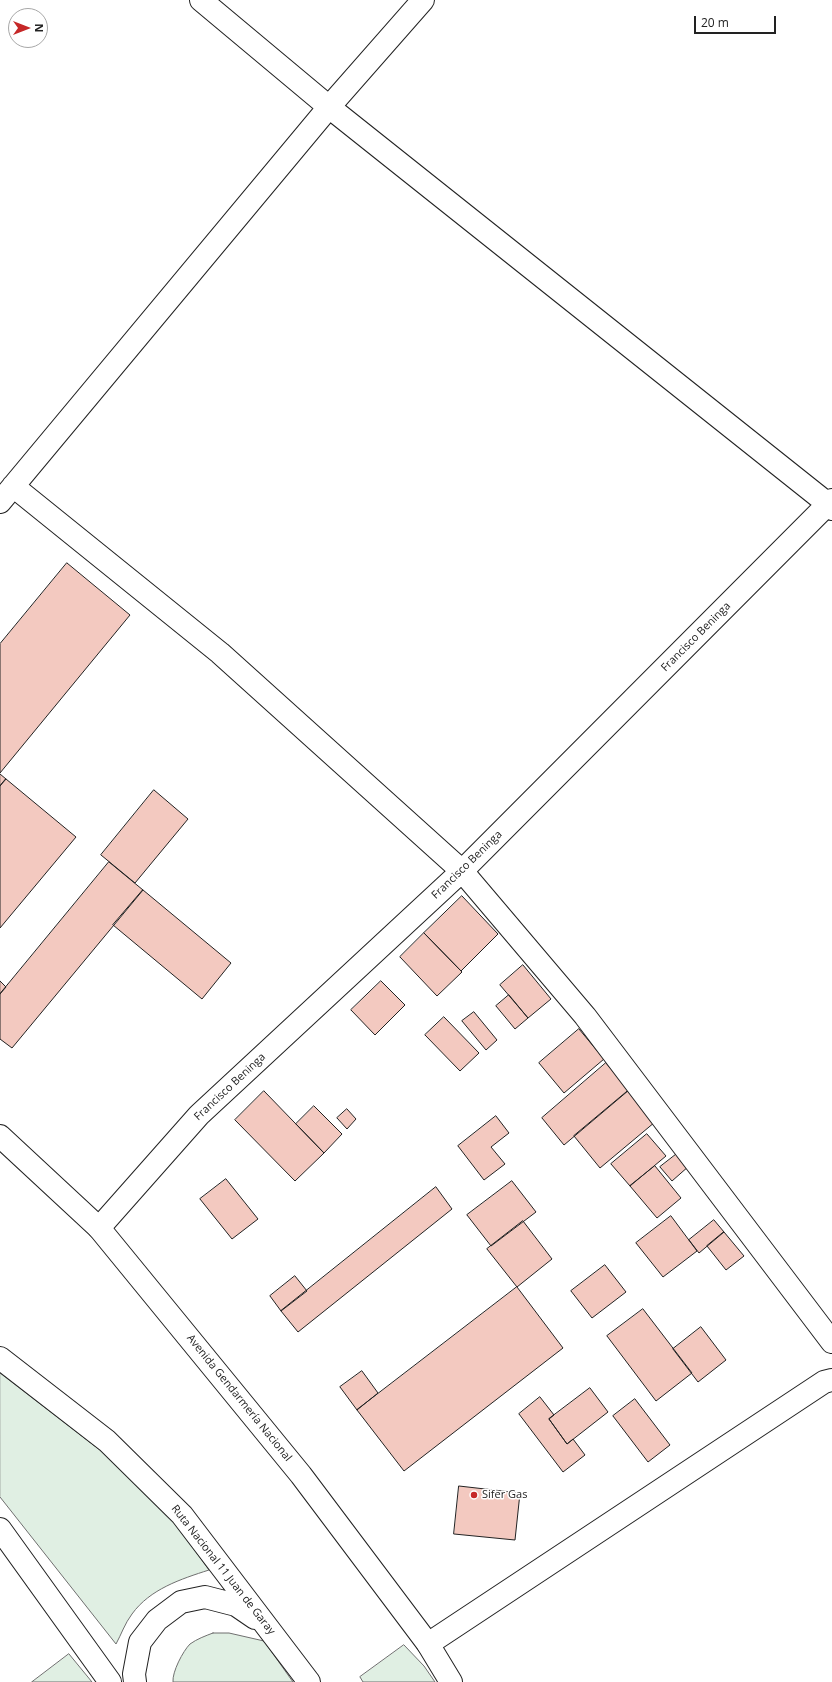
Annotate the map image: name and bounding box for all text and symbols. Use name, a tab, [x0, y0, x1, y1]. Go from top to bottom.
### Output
north arrow	[8, 8, 48, 48]
scale bar	[696, 8, 778, 34]
text: 20 m	[701, 14, 729, 31]
text: N	[32, 24, 47, 32]
street label: Francisco Beninga	[659, 600, 733, 674]
street label: Francisco Beninga	[429, 828, 505, 902]
street label: Francisco Beninga	[192, 1051, 268, 1123]
street label: Avenida Gendarmería Nacional	[184, 1332, 294, 1464]
place label: Sifer Gas	[482, 1488, 527, 1502]
marker: Sifer Gas	[469, 1490, 479, 1500]
street label: Ruta Nacional 11 Juan de Garay	[168, 1503, 278, 1637]

